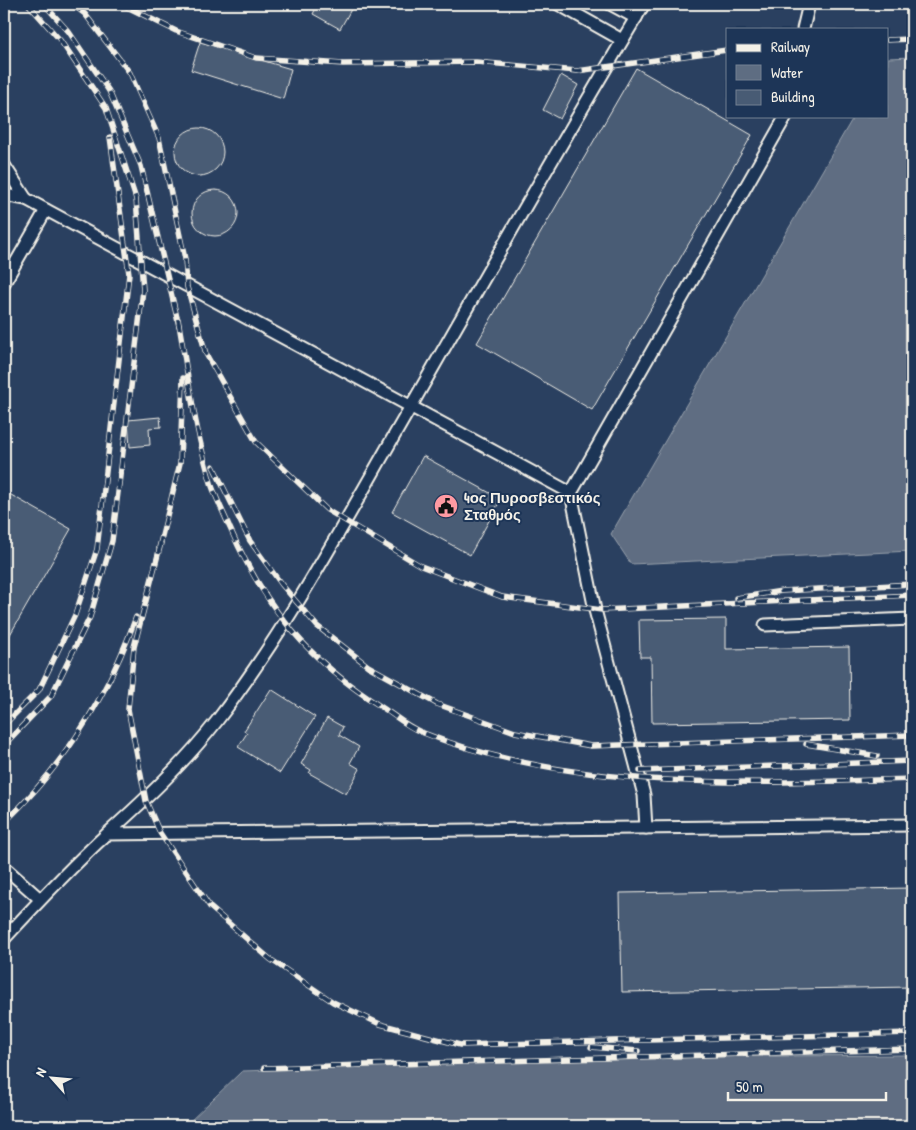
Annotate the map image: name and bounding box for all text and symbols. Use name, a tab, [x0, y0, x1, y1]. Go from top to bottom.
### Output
legend	[726, 28, 888, 118]
text: Railway	[771, 36, 810, 57]
text: Water	[771, 62, 803, 83]
text: Building	[771, 86, 815, 107]
place label: 4ος Πυροσβεστικός Σταθμός	[464, 487, 601, 526]
public building icon: 4ος Πυροσβεστικός Σταθμός	[433, 493, 459, 519]
north arrow	[28, 1052, 78, 1102]
text: N	[30, 1064, 50, 1080]
scale bar	[728, 1070, 886, 1102]
text: 50 m	[736, 1076, 763, 1097]

